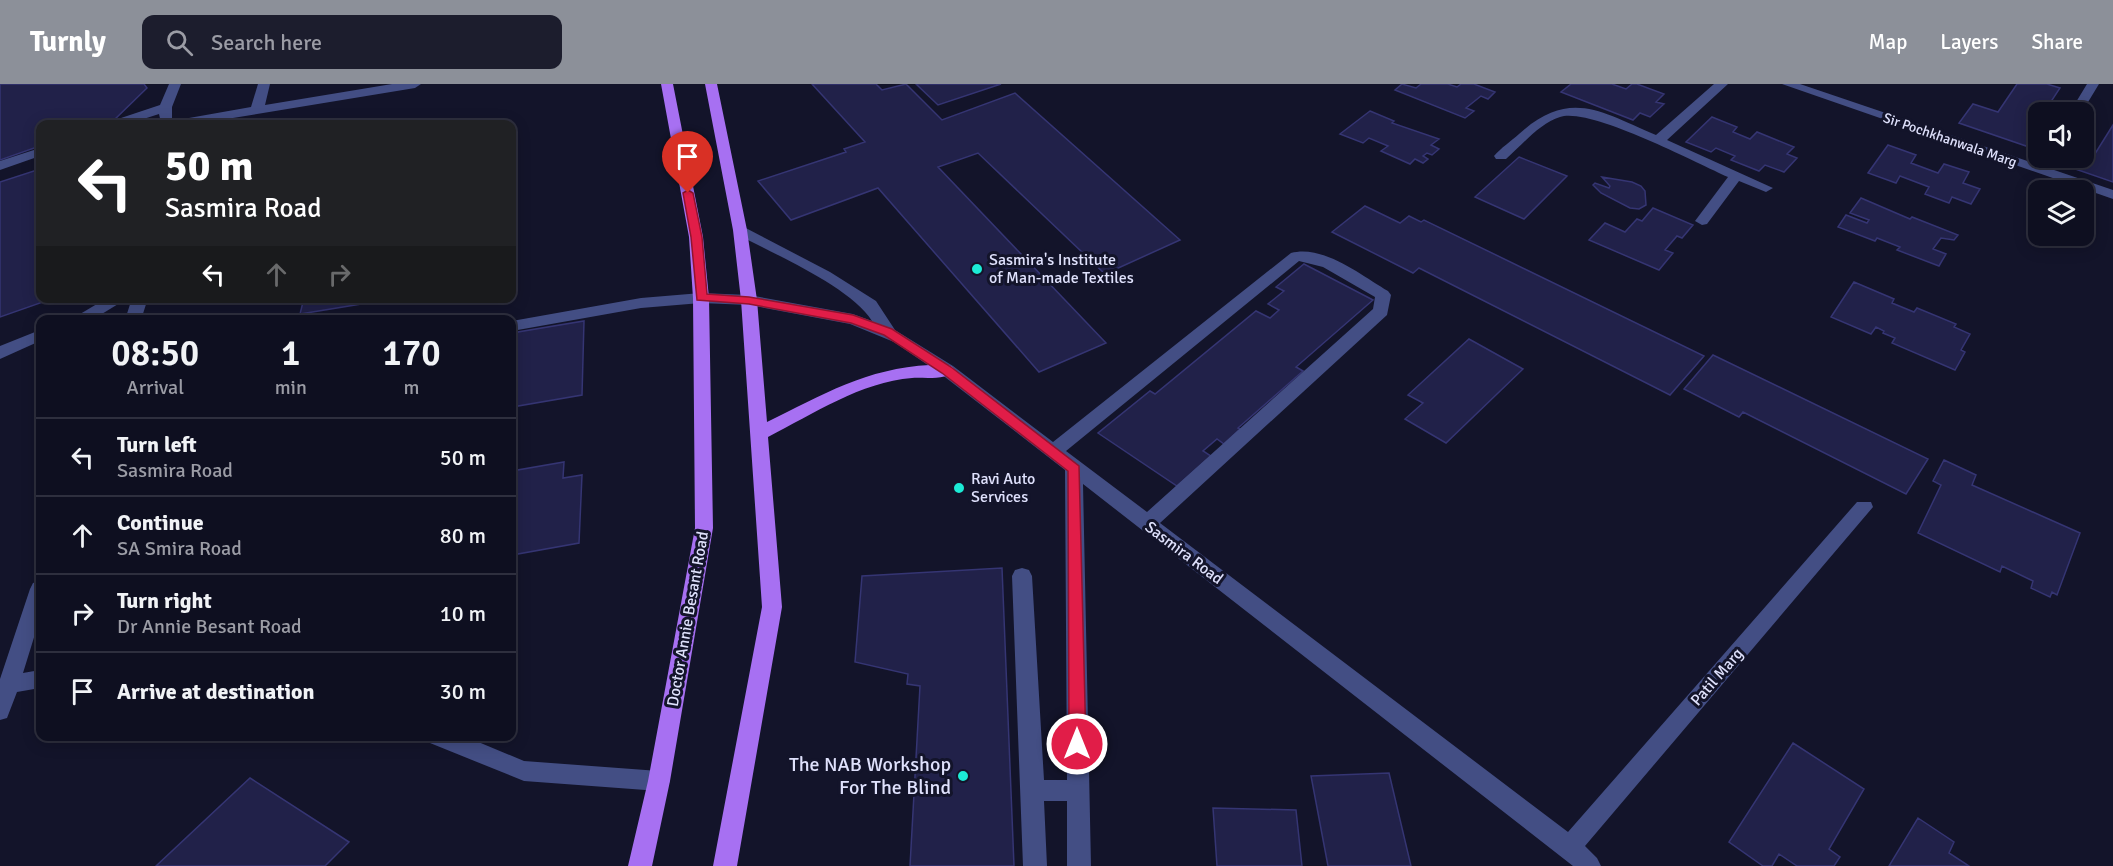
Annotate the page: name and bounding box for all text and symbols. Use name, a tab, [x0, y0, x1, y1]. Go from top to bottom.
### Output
search box	[142, 15, 562, 69]
text: Turnly	[30, 25, 106, 59]
icon: search	[163, 26, 196, 59]
text: Search here	[211, 29, 322, 56]
text: Map	[1869, 29, 1907, 55]
text: Layers	[1940, 29, 1998, 55]
text: Share	[2031, 29, 2083, 55]
map controls	[2028, 102, 2094, 246]
button: sound	[2028, 102, 2094, 168]
street label: Sir Pochkhanwala Marg	[1881, 109, 2019, 171]
pin	[662, 131, 713, 193]
icon: arrive	[671, 140, 704, 173]
text: 50 m	[165, 141, 254, 192]
icon: left	[66, 144, 144, 222]
button: layers	[2028, 180, 2094, 246]
text: Sasmira Road	[165, 192, 322, 225]
place label: Sasmira's Institute of Man-made Textiles	[989, 250, 1134, 288]
icon: left	[197, 258, 230, 291]
icon: ahead	[260, 258, 293, 291]
icon: right	[323, 258, 356, 291]
marker: Sasmira's Institute of Man-made Textiles	[970, 262, 984, 276]
text: 08:50	[111, 331, 199, 376]
text: 1	[281, 331, 301, 376]
text: 170	[382, 331, 441, 376]
text: Arrival	[127, 375, 184, 400]
text: min	[275, 375, 307, 400]
text: m	[403, 375, 419, 400]
text: Turn left	[117, 431, 197, 458]
icon: left	[66, 441, 99, 474]
text: 50 m	[440, 444, 486, 471]
text: Sasmira Road	[117, 458, 233, 483]
place label: Ravi Auto Services	[971, 469, 1035, 507]
marker: Ravi Auto Services	[952, 481, 966, 495]
text: Continue	[117, 509, 204, 536]
street label: Sasmira Road	[1141, 517, 1227, 589]
icon: ahead	[66, 519, 99, 552]
text: 80 m	[440, 522, 486, 549]
street label: Doctor Annie Besant Road	[663, 530, 713, 708]
text: SA Smira Road	[117, 536, 242, 561]
text: Turn right	[117, 587, 212, 614]
icon: right	[66, 597, 99, 630]
text: 10 m	[440, 600, 486, 627]
text: Dr Annie Besant Road	[117, 614, 302, 639]
street label: Patil Marg	[1686, 644, 1748, 710]
icon: arrive	[66, 675, 99, 708]
text: Arrive at destination	[117, 678, 314, 705]
text: 30 m	[440, 678, 486, 705]
position arrow	[1045, 712, 1109, 776]
place label: The NAB Workshop For The Blind	[789, 752, 951, 800]
marker: The NAB Workshop For The Blind	[956, 769, 970, 783]

